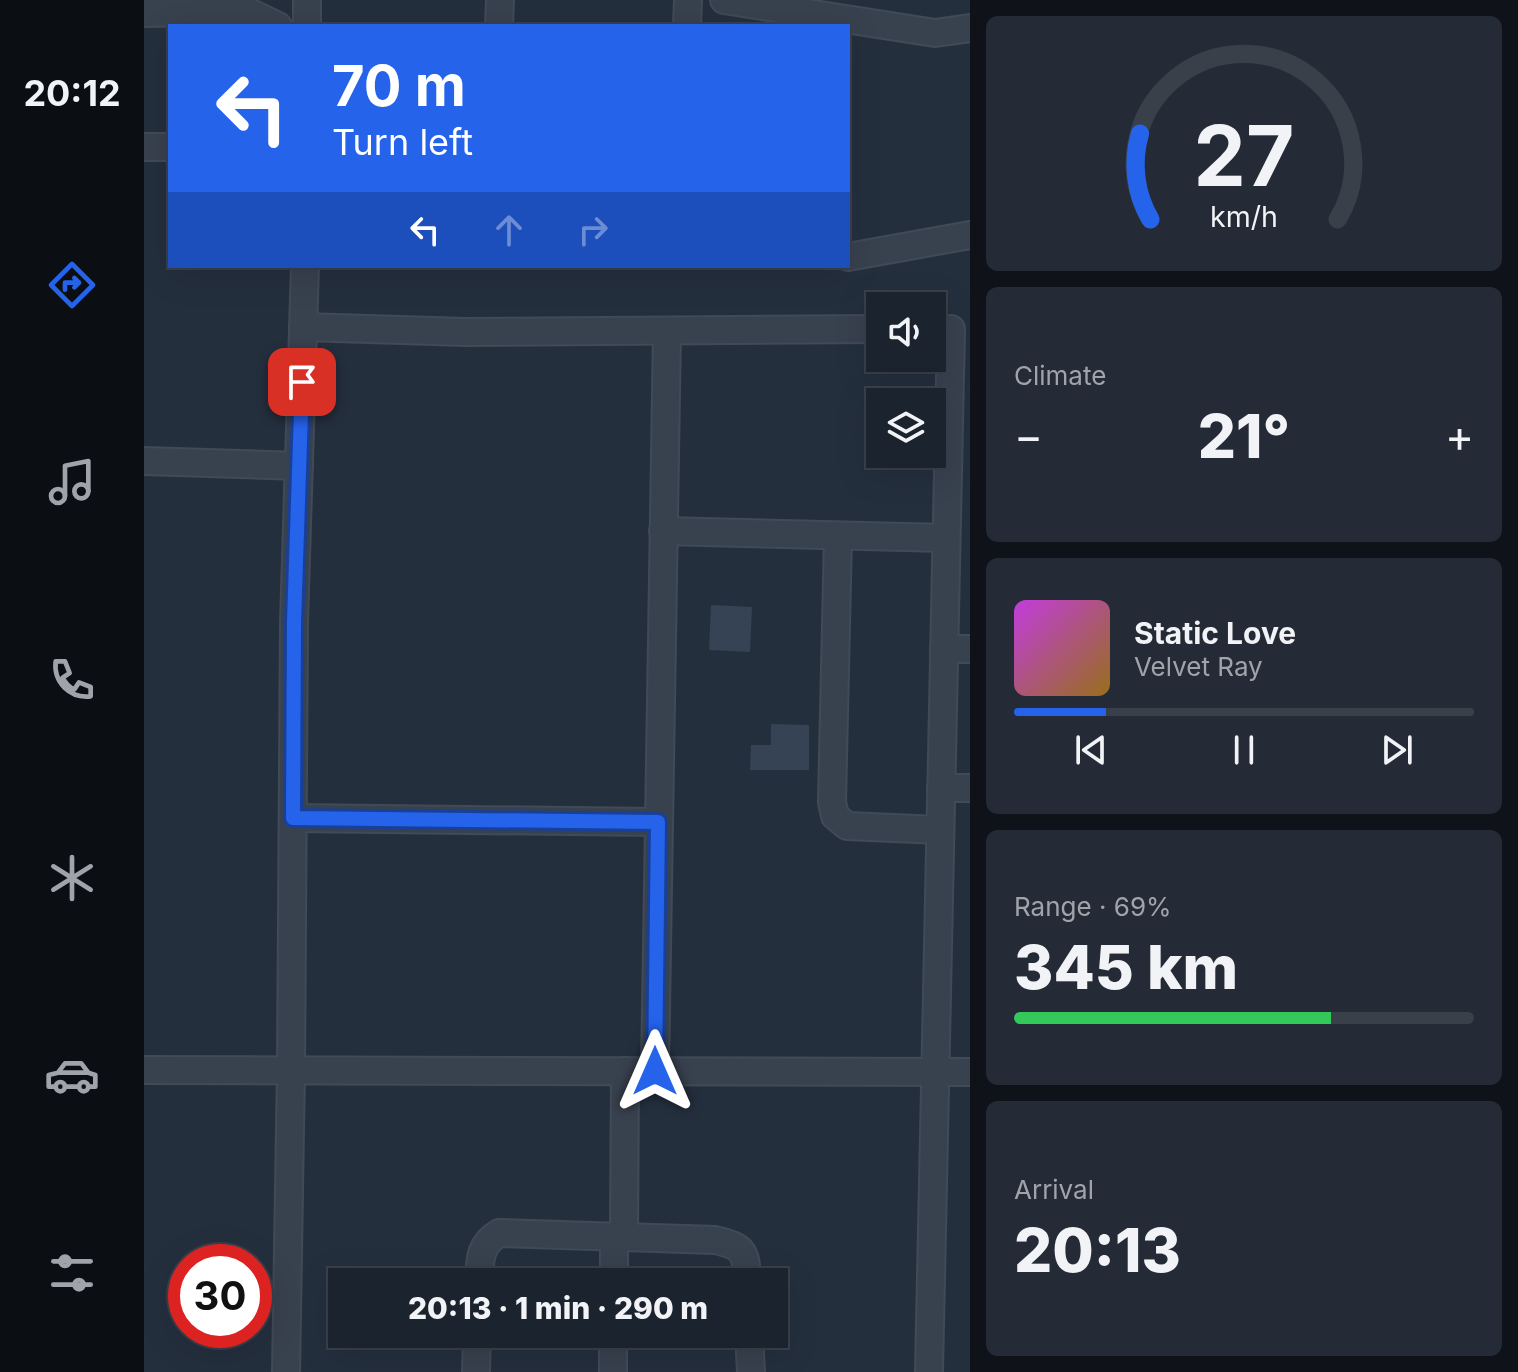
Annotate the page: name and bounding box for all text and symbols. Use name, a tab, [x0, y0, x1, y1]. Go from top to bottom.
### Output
text: 70 m	[332, 52, 466, 120]
icon: left	[200, 56, 304, 160]
text: 20:12	[23, 71, 121, 115]
text: 27	[1194, 104, 1294, 205]
text: Turn left	[332, 120, 473, 164]
text: km/h	[1210, 199, 1278, 234]
icon: left	[403, 208, 447, 252]
icon: ahead	[487, 208, 531, 252]
icon: right	[571, 208, 615, 252]
icon: directions	[44, 257, 100, 313]
map controls	[866, 292, 946, 468]
button: sound	[866, 292, 946, 372]
pin	[268, 348, 336, 416]
icon: arrive	[280, 360, 324, 404]
text: Climate	[1014, 360, 1106, 391]
button: layers	[866, 388, 946, 468]
text: 21°	[1198, 400, 1290, 472]
text: −	[1014, 409, 1043, 463]
text: +	[1445, 409, 1474, 463]
icon: music	[44, 454, 100, 510]
text: Static Love	[1134, 615, 1296, 651]
text: Velvet Ray	[1134, 651, 1263, 682]
icon: phone	[44, 652, 100, 708]
icon: previous	[1069, 728, 1113, 772]
icon: pause	[1222, 728, 1266, 772]
icon: next	[1375, 728, 1419, 772]
icon: climate	[44, 850, 100, 906]
text: Range · 69%	[1014, 891, 1172, 922]
text: 345 km	[1014, 931, 1238, 1003]
position arrow	[613, 1029, 697, 1113]
icon: car	[44, 1047, 100, 1103]
text: Arrival	[1014, 1174, 1094, 1205]
text: 20:13	[1014, 1214, 1181, 1286]
speed limit sign: 30	[168, 1244, 272, 1348]
icon: filters	[44, 1245, 100, 1301]
text: 20:13 · 1 min · 290 m	[408, 1290, 708, 1326]

